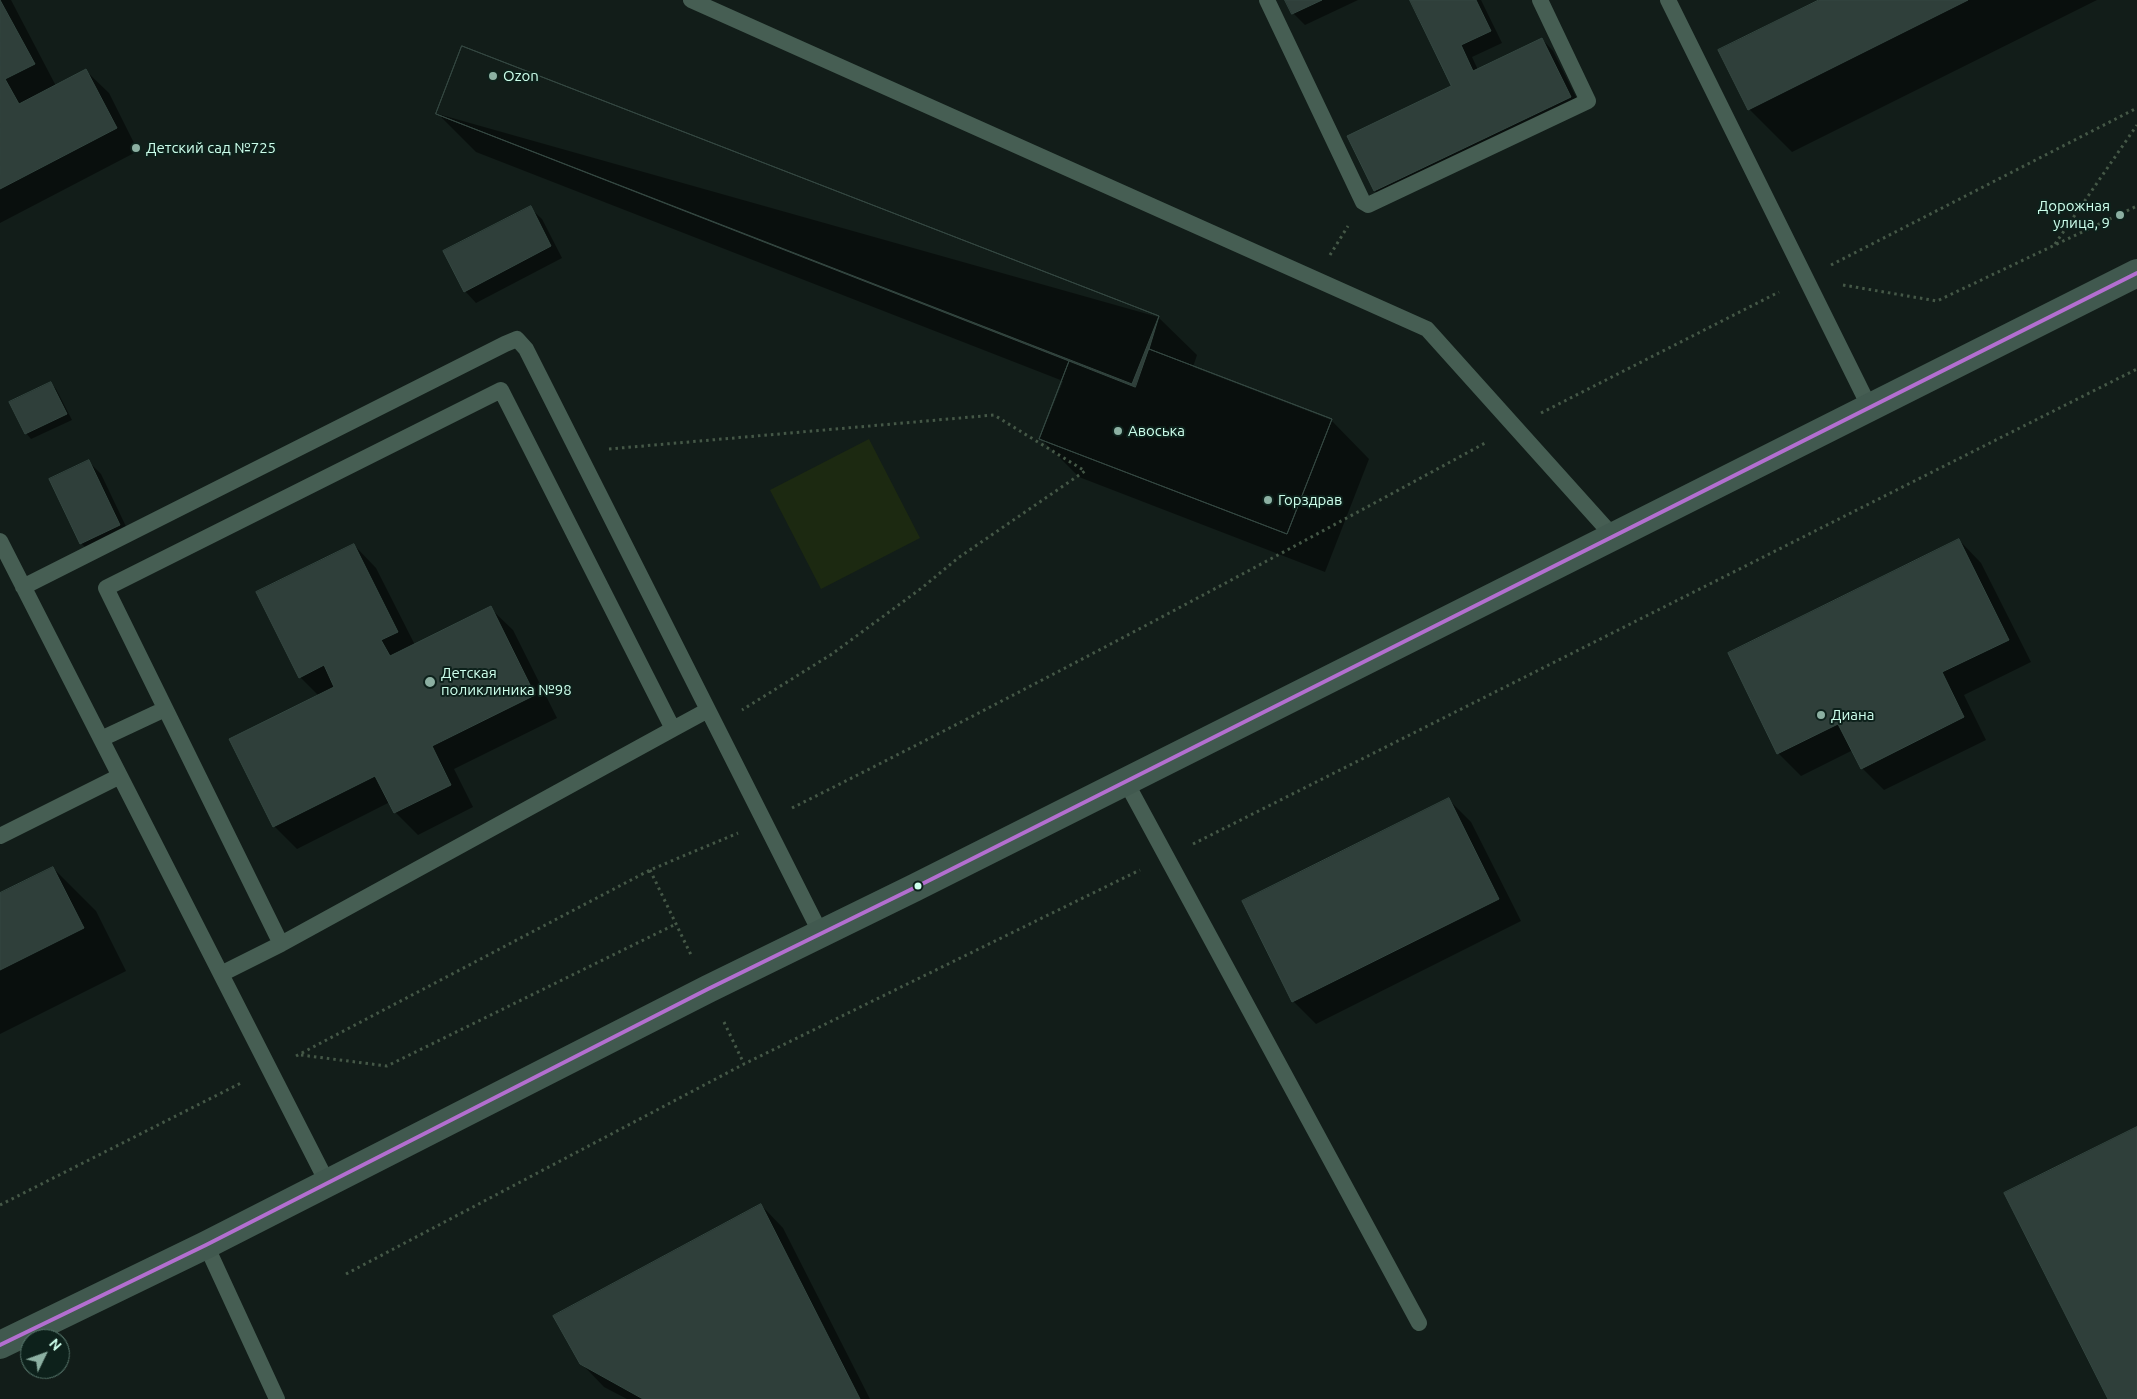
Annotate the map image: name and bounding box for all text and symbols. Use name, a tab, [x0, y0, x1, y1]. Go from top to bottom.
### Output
place label: Ozon	[503, 67, 539, 85]
marker: Ozon	[487, 70, 499, 82]
place label: Детский сад №725	[146, 139, 276, 157]
marker: Детский сад №725	[130, 142, 142, 154]
place label: Дорожная улица, 9	[2038, 197, 2110, 232]
marker: Дорожная улица, 9	[2114, 209, 2126, 221]
place label: Авоська	[1128, 422, 1185, 440]
marker: Авоська	[1112, 425, 1124, 437]
place label: Горздрав	[1278, 491, 1342, 509]
marker: Горздрав	[1262, 494, 1274, 506]
place label: Детская поликлиника №98	[441, 664, 572, 699]
marker: Детская поликлиника №98	[423, 675, 437, 689]
place label: Диана	[1831, 706, 1875, 724]
marker: Диана	[1815, 709, 1827, 721]
unlabelled marker	[913, 881, 923, 891]
north arrow	[20, 1329, 70, 1379]
text: N	[46, 1335, 65, 1354]

